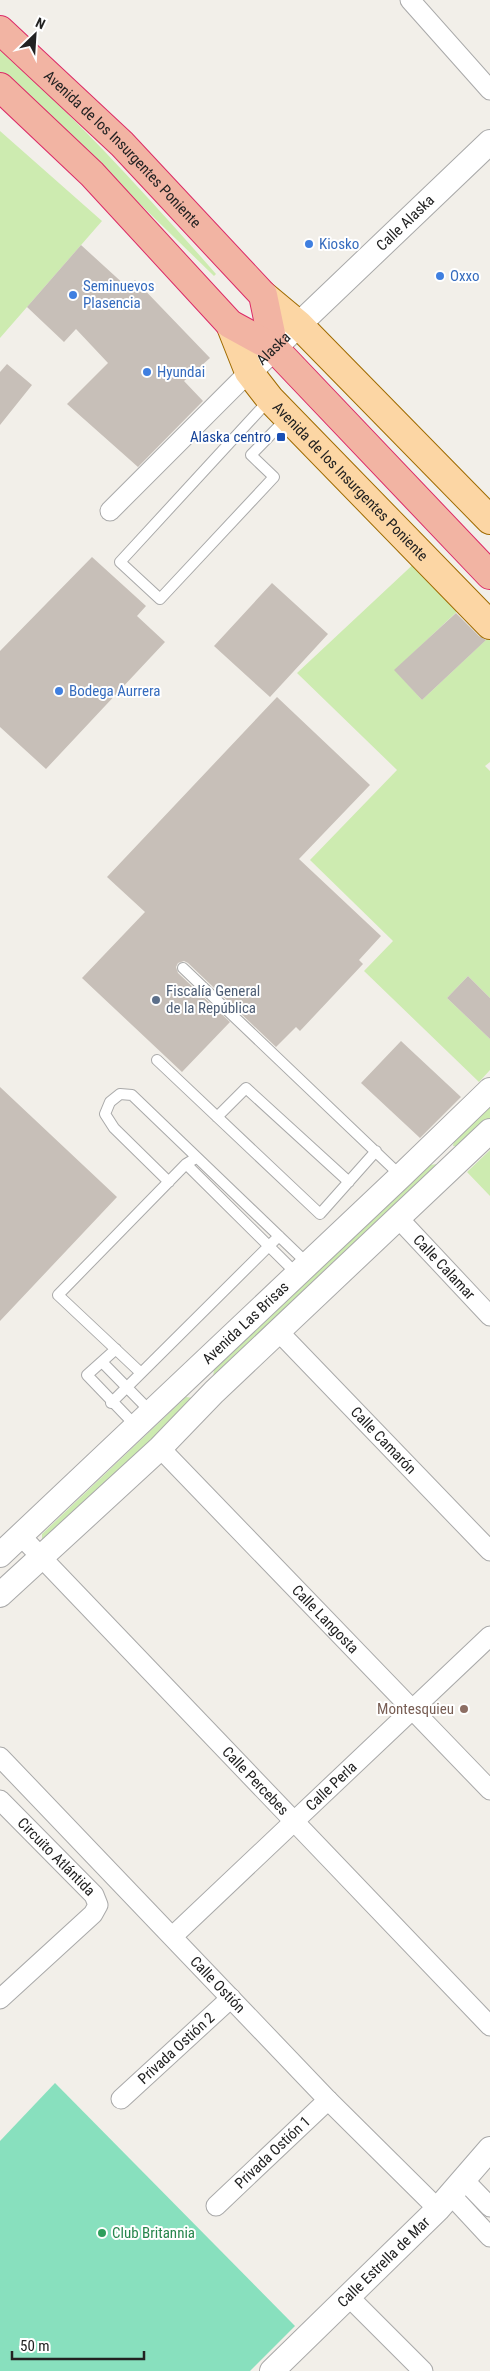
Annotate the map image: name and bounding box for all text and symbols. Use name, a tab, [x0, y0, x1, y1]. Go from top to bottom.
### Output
north arrow	[10, 10, 60, 60]
text: N	[33, 14, 48, 32]
street label: Avenida de los Insurgentes Poniente	[40, 67, 205, 232]
street label: Calle Alaska	[373, 191, 438, 255]
place label: Kiosko	[319, 235, 359, 253]
marker: Kiosko	[303, 238, 315, 250]
place label: Oxxo	[450, 267, 480, 285]
marker: Oxxo	[434, 270, 446, 282]
place label: Seminuevos Plasencia	[83, 277, 155, 312]
marker: Seminuevos Plasencia	[67, 289, 79, 301]
street label: Alaska	[253, 328, 294, 369]
place label: Hyundai	[157, 363, 205, 381]
marker: Hyundai	[141, 366, 153, 378]
street label: Avenida de los Insurgentes Poniente	[269, 398, 432, 565]
place label: Alaska centro	[190, 428, 271, 446]
marker: Alaska centro	[275, 431, 287, 443]
place label: Bodega Aurrera	[69, 682, 161, 700]
marker: Bodega Aurrera	[53, 685, 65, 697]
place label: Fiscalía General de la República	[166, 982, 260, 1017]
marker: Fiscalía General de la República	[150, 994, 162, 1006]
street label: Calle Calamar	[409, 1231, 479, 1304]
street label: Avenida Las Brisas	[199, 1278, 293, 1368]
street label: Calle Camarón	[347, 1403, 420, 1478]
street label: Calle Langosta	[288, 1581, 362, 1657]
place label: Montesquieu	[377, 1700, 454, 1718]
marker: Montesquieu	[458, 1703, 470, 1715]
street label: Calle Percebes	[218, 1743, 292, 1819]
street label: Calle Perla	[302, 1758, 361, 1815]
street label: Circuito Atlántida	[14, 1814, 99, 1900]
street label: Calle Ostión	[186, 1953, 249, 2017]
street label: Privada Ostión 2	[134, 2009, 218, 2088]
street label: Privada Ostión 1	[231, 2112, 314, 2192]
street label: Calle Estrella de Mar	[334, 2213, 434, 2311]
place label: Club Britannia	[112, 2224, 195, 2242]
marker: Club Britannia	[96, 2227, 108, 2239]
scale bar	[12, 2328, 145, 2360]
text: 50 m	[20, 2337, 50, 2355]

